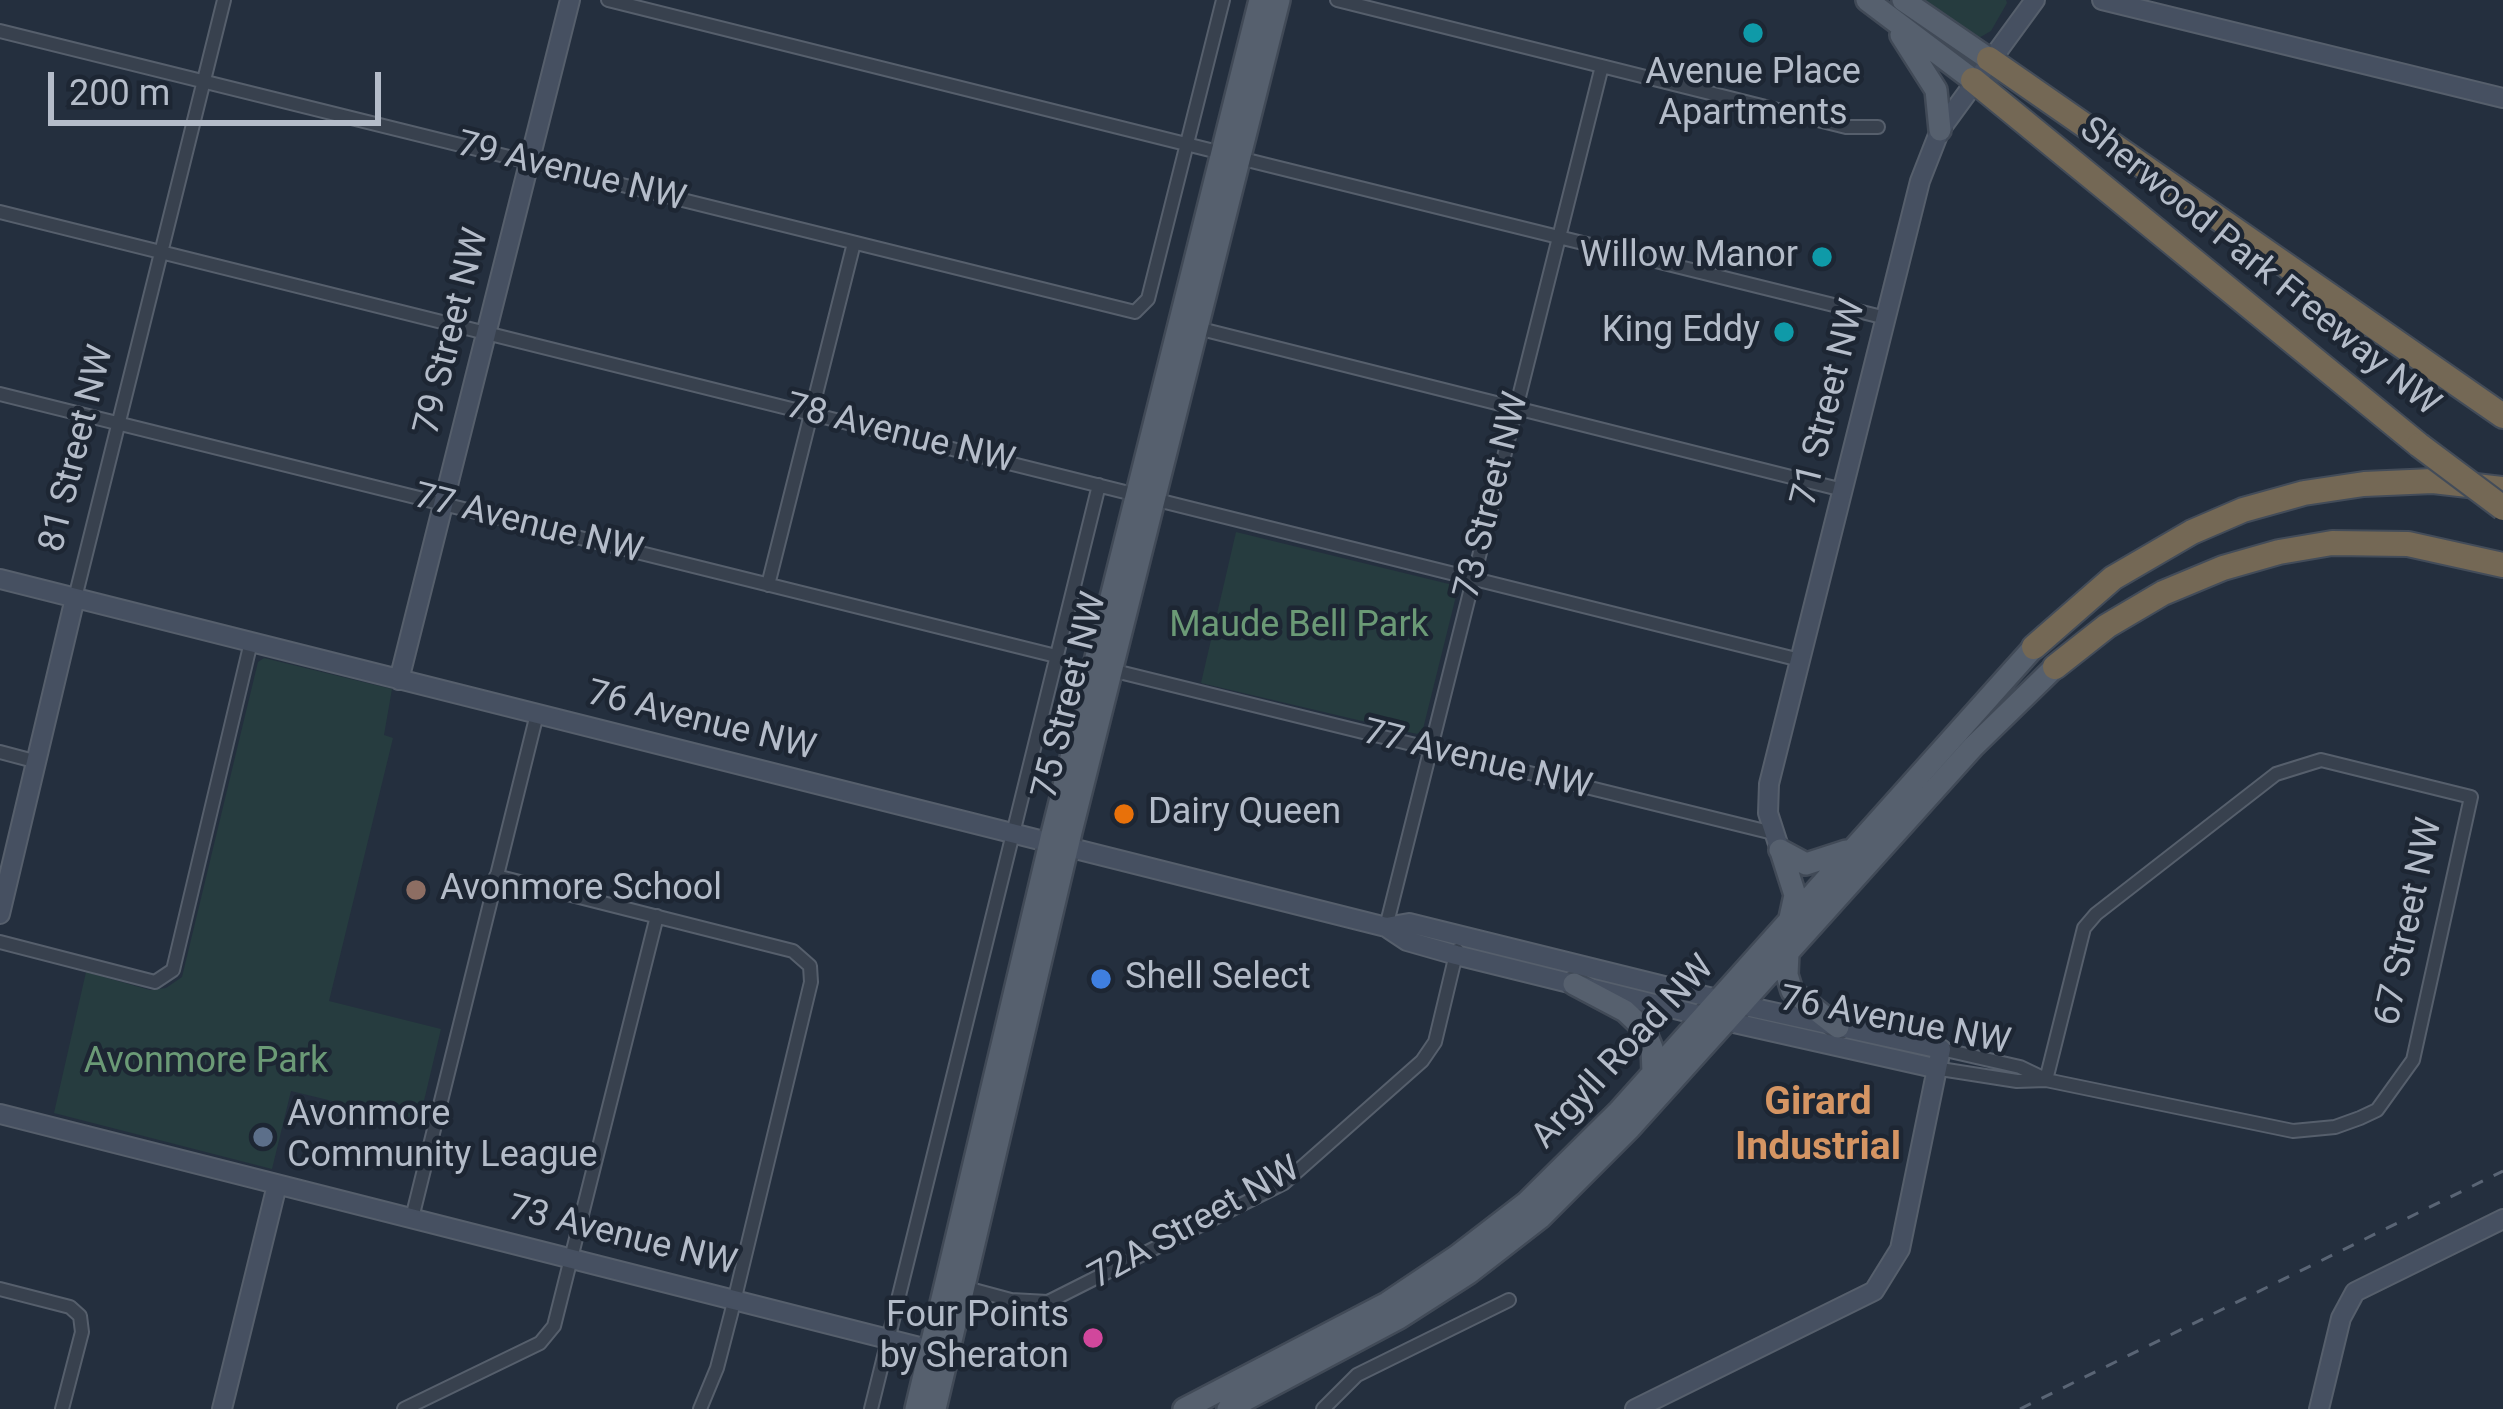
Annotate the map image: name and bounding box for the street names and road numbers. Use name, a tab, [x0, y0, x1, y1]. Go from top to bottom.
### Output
street label: Sherwood Park Freeway NW	[2070, 109, 2448, 427]
street label: 79 Avenue NW	[452, 124, 690, 222]
street label: 79 Street NW	[407, 224, 499, 440]
street label: 71 Street NW	[1784, 295, 1876, 511]
street label: 81 Street NW	[32, 341, 124, 557]
street label: 78 Avenue NW	[781, 386, 1019, 484]
street label: 73 Street NW	[1447, 388, 1539, 604]
street label: 77 Avenue NW	[409, 476, 647, 574]
street label: 75 Street NW	[1025, 588, 1117, 804]
street label: 76 Avenue NW	[582, 673, 820, 771]
street label: 77 Avenue NW	[1358, 712, 1596, 810]
street label: 67 Street NW	[2367, 814, 2453, 1030]
street label: Argyll Road NW	[1524, 948, 1724, 1158]
street label: 76 Avenue NW	[1776, 979, 2014, 1065]
street label: 72A Street NW	[1082, 1148, 1308, 1300]
street label: 73 Avenue NW	[503, 1188, 741, 1286]

